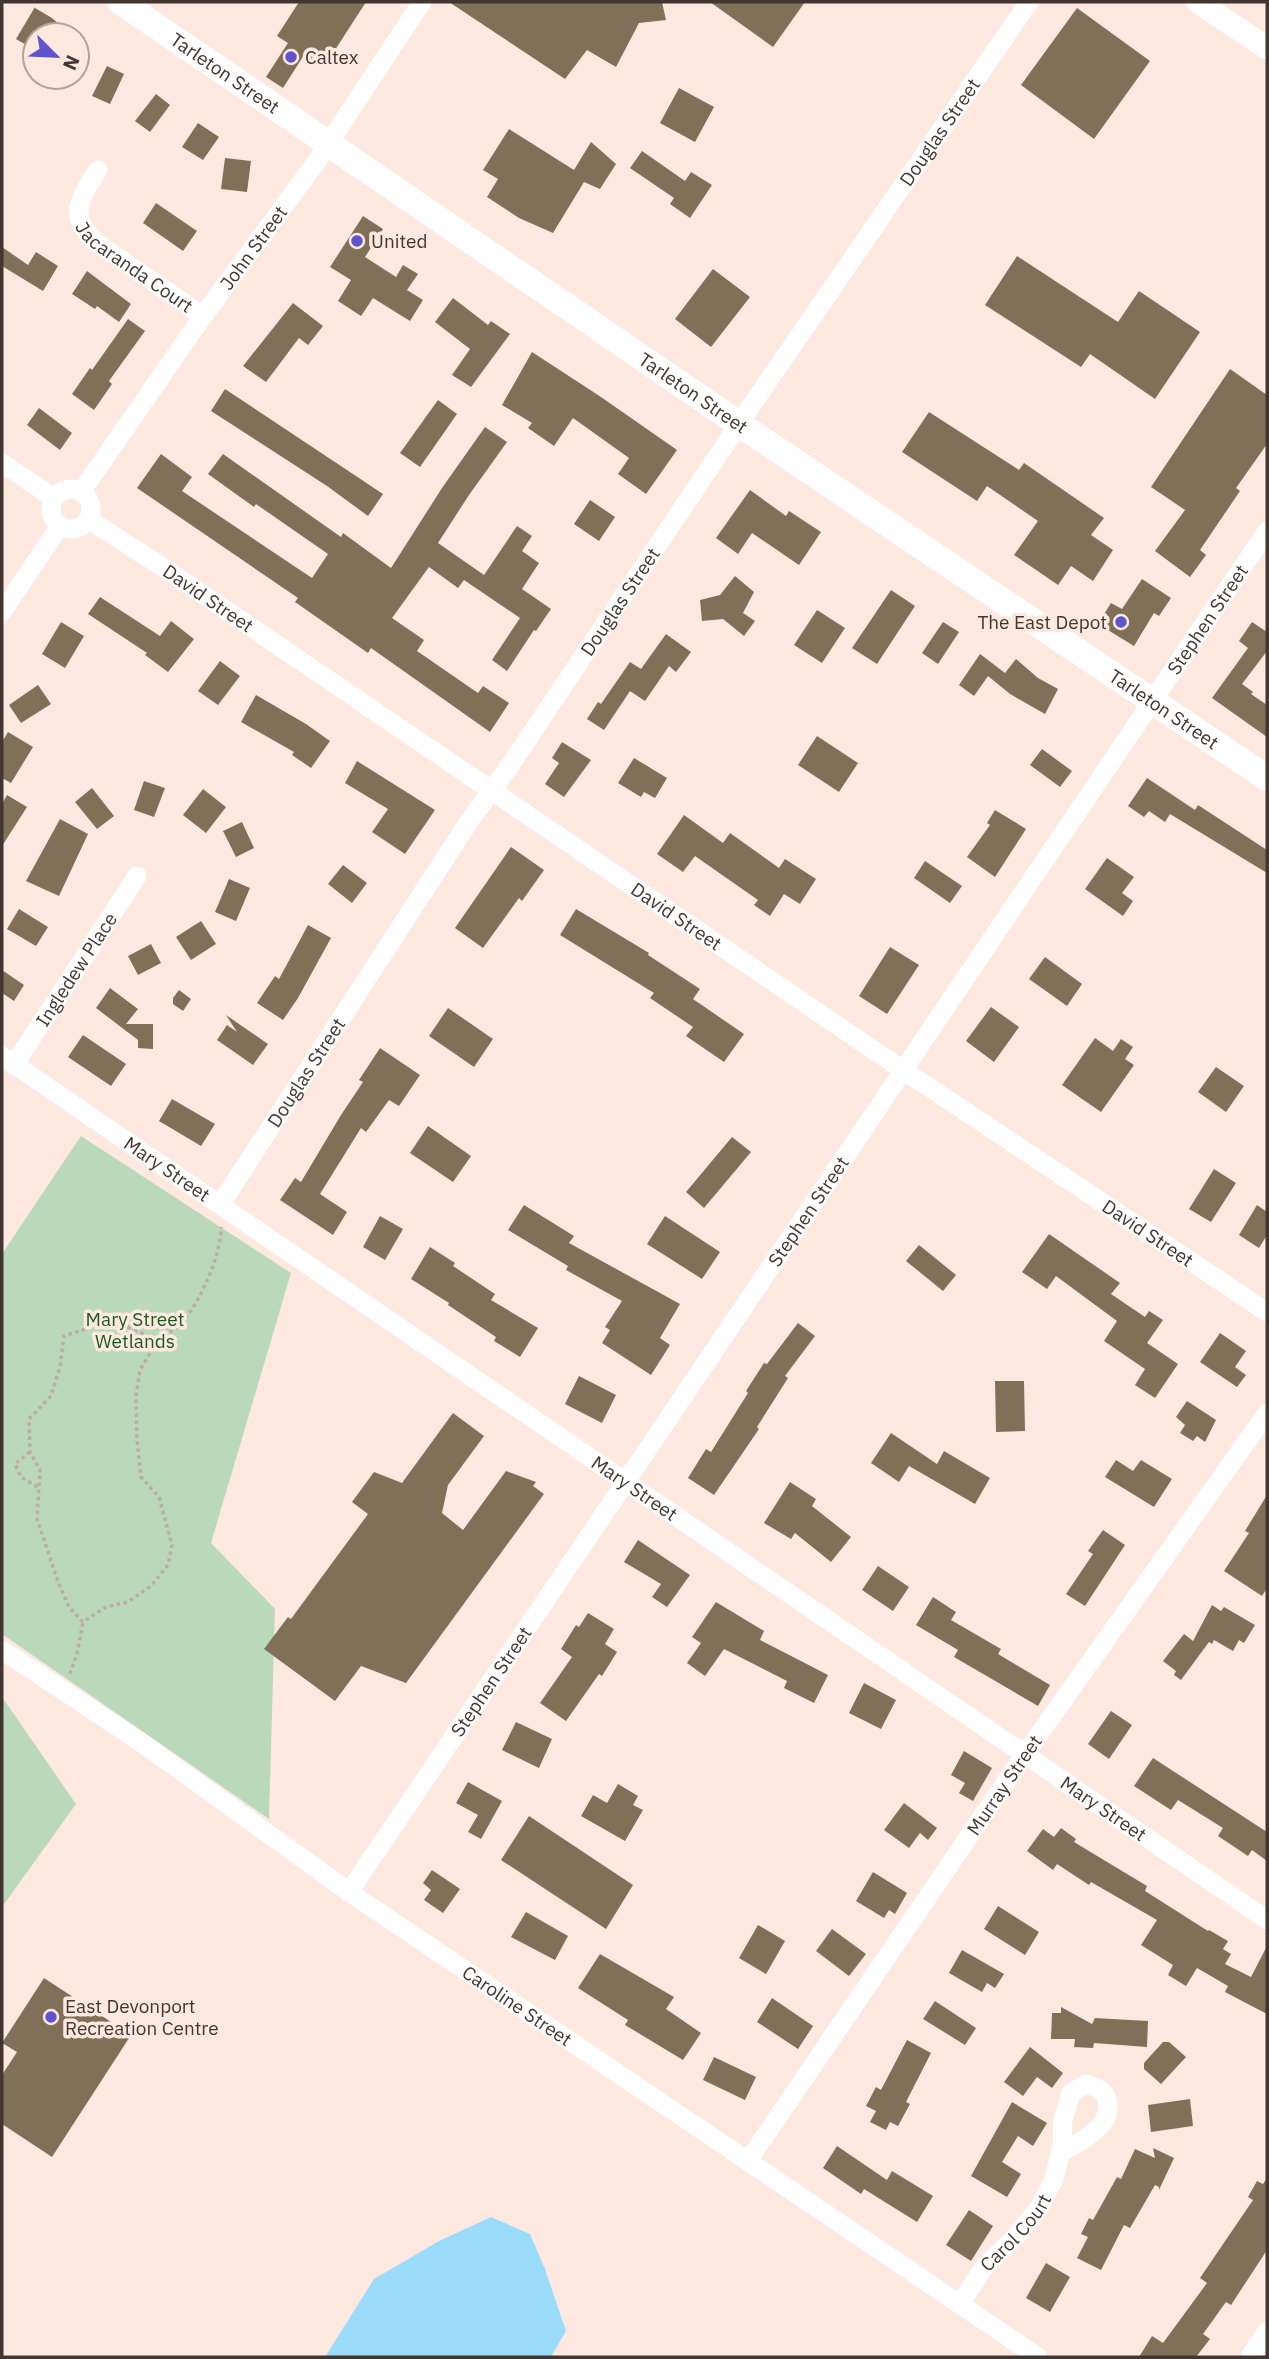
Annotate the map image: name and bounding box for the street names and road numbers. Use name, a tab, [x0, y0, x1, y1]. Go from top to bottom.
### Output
street label: Tarleton Street	[166, 27, 284, 119]
street label: Douglas Street	[894, 74, 985, 191]
street label: John Street	[214, 201, 292, 294]
street label: Jacaranda Court	[70, 217, 198, 318]
street label: Tarleton Street	[634, 347, 752, 439]
street label: Douglas Street	[575, 543, 665, 660]
street label: David Street	[158, 559, 258, 637]
street label: Stephen Street	[1162, 560, 1253, 679]
street label: Tarleton Street	[1105, 664, 1223, 754]
street label: David Street	[627, 877, 726, 955]
street label: Ingledew Place	[30, 908, 122, 1031]
street label: Douglas Street	[262, 1013, 350, 1132]
street label: Mary Street	[120, 1131, 215, 1207]
street label: Stephen Street	[762, 1152, 854, 1271]
street label: David Street	[1098, 1194, 1198, 1272]
street label: Mary Street	[587, 1450, 682, 1526]
street label: Stephen Street	[445, 1622, 537, 1741]
street label: Murray Street	[961, 1730, 1047, 1840]
street label: Mary Street	[1056, 1771, 1151, 1846]
street label: Caroline Street	[458, 1960, 577, 2051]
street label: Carol Court	[975, 2190, 1056, 2276]

